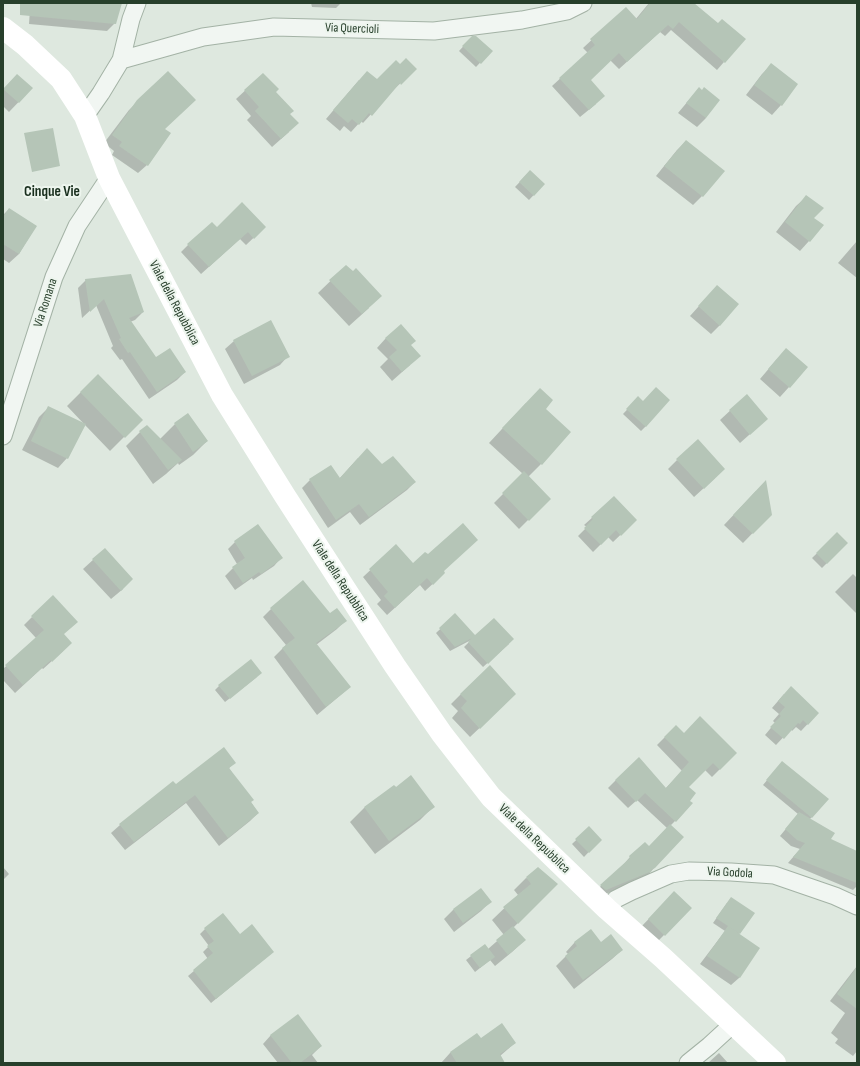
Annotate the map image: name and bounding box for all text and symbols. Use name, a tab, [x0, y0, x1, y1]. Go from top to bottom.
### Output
street label: Via Quercioli	[325, 20, 379, 38]
district label: Cinque Vie	[24, 183, 80, 201]
street label: Viale della Repubblica	[145, 258, 203, 348]
street label: Via Romana	[31, 277, 61, 329]
street label: Viale della Repubblica	[308, 538, 372, 624]
street label: Viale della Repubblica	[495, 801, 573, 877]
street label: Via Godola	[707, 864, 753, 882]

